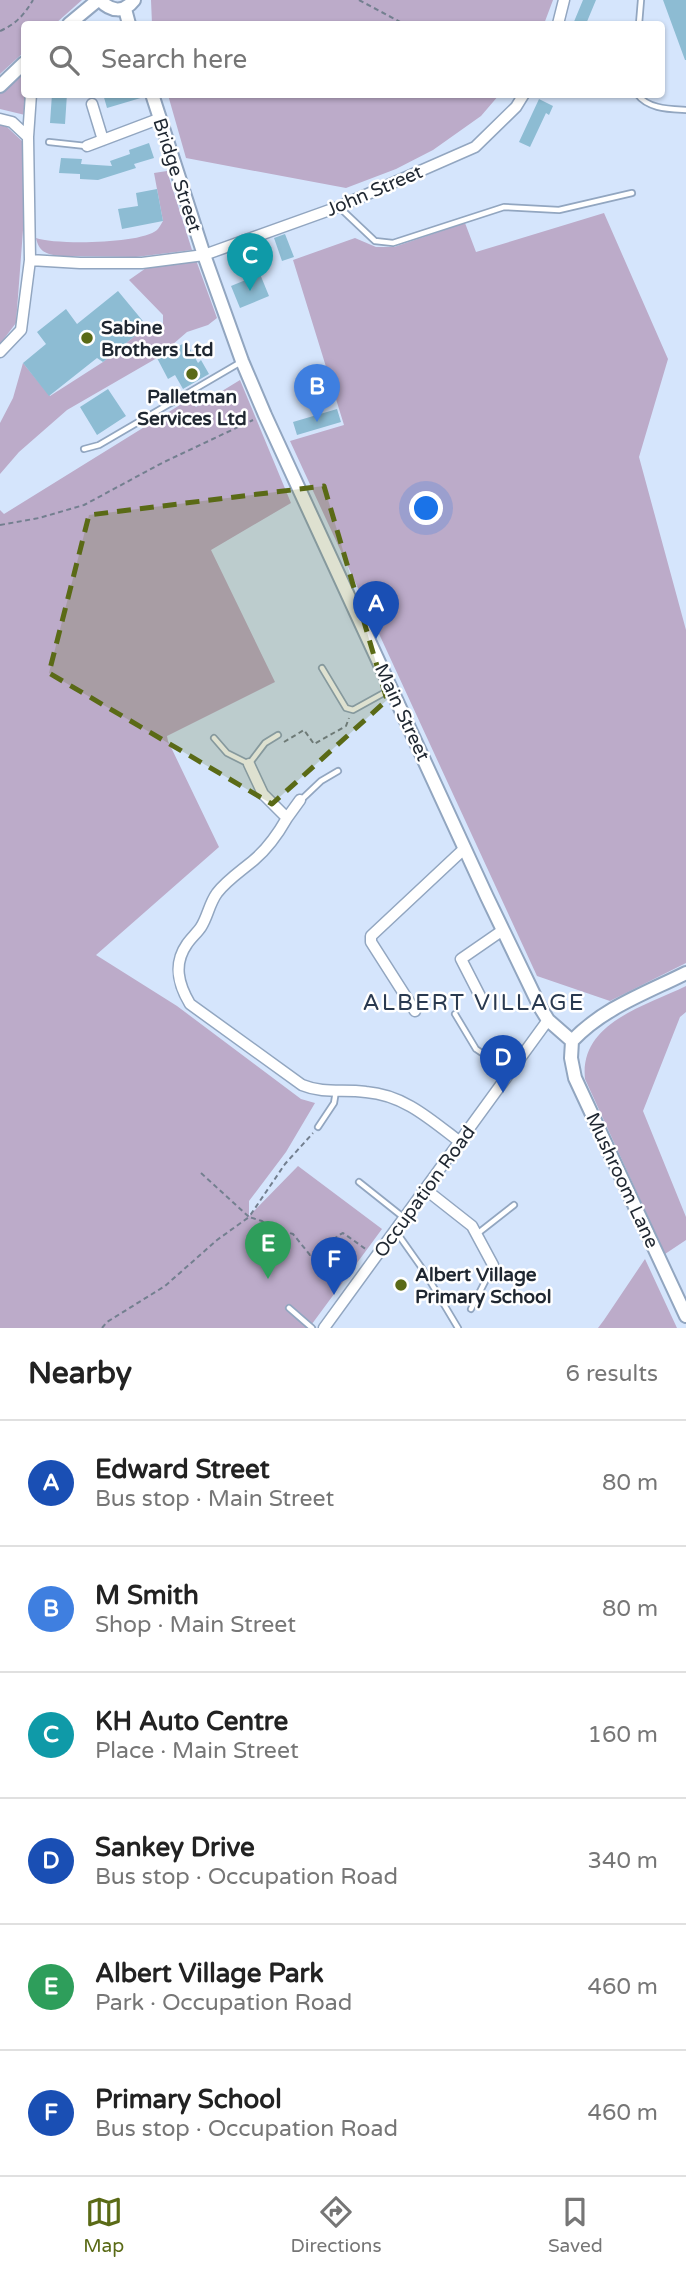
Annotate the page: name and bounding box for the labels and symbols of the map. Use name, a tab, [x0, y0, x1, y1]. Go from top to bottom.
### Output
street label: Bridge Street	[148, 115, 206, 235]
street label: John Street	[323, 161, 426, 221]
pin: C	[227, 233, 273, 291]
place label: Sabine Brothers Ltd	[101, 317, 213, 361]
marker: Sabine Brothers Ltd	[79, 330, 95, 346]
pin: B	[294, 364, 340, 422]
marker: Palletman Services Ltd	[184, 366, 200, 382]
place label: Palletman Services Ltd	[137, 386, 247, 430]
your location	[409, 491, 443, 525]
pin: A	[353, 581, 399, 639]
street label: Main Street	[370, 660, 434, 764]
district label: ALBERT VILLAGE	[363, 989, 585, 1017]
pin: D	[480, 1035, 526, 1093]
street label: Mushroom Lane	[581, 1109, 663, 1252]
street label: Occupation Road	[370, 1122, 480, 1262]
pin: E	[245, 1221, 291, 1279]
pin: F	[311, 1237, 357, 1295]
place label: Albert Village Primary School	[415, 1264, 551, 1309]
marker: Albert Village Primary School	[393, 1277, 409, 1293]

